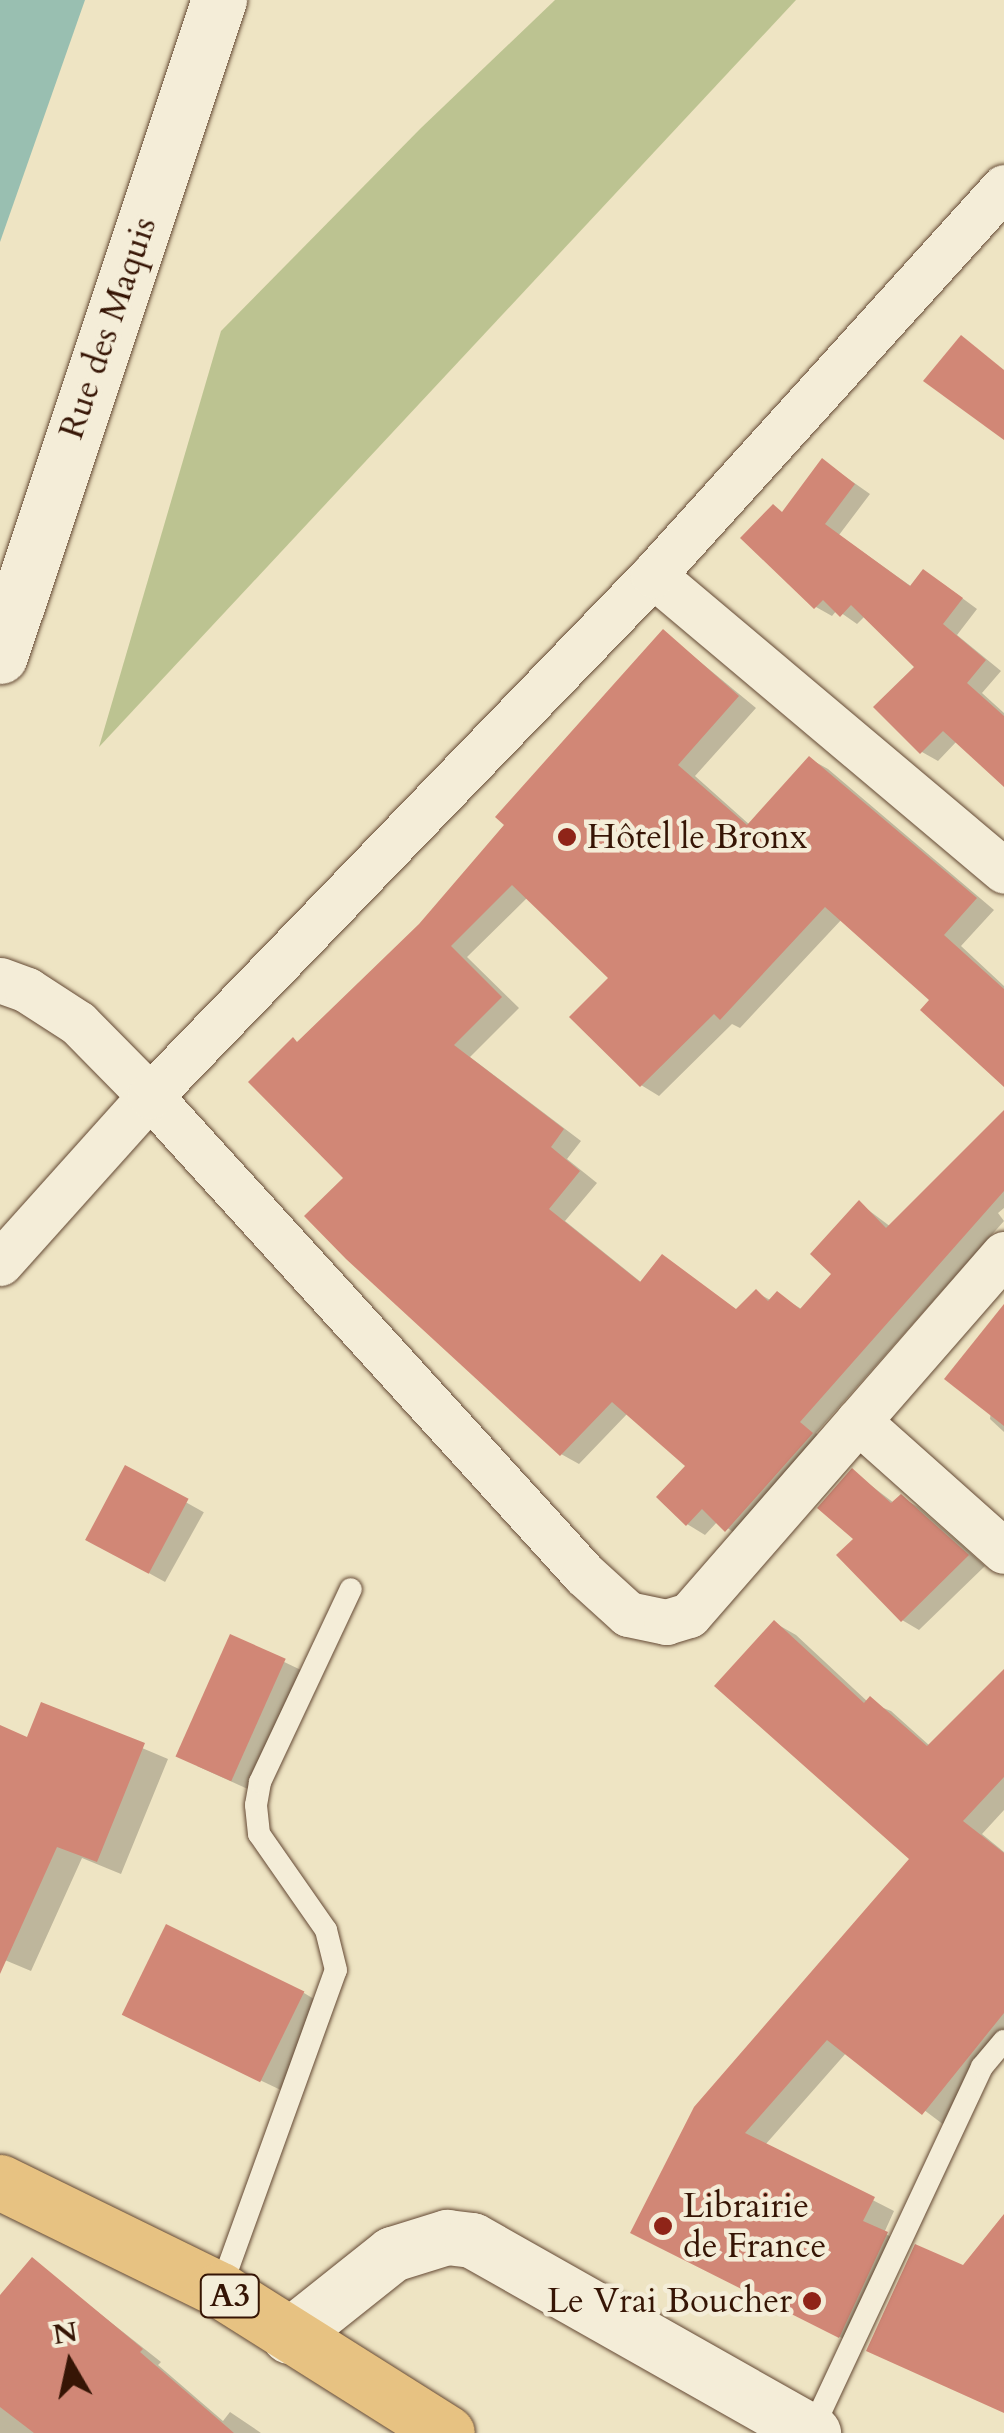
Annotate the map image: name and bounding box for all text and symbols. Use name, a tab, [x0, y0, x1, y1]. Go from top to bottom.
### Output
street label: Rue des Maquis	[50, 212, 166, 444]
place label: Hôtel le Bronx	[587, 816, 807, 858]
marker: Hôtel le Bronx	[556, 826, 578, 848]
place label: Librairie de France	[683, 2185, 827, 2267]
marker: Librairie de France	[652, 2215, 674, 2237]
road number: A3	[198, 2269, 262, 2323]
place label: Le Vrai Boucher	[547, 2280, 792, 2322]
marker: Le Vrai Boucher	[801, 2290, 823, 2312]
north arrow	[20, 2313, 120, 2413]
text: N	[50, 2313, 80, 2354]

